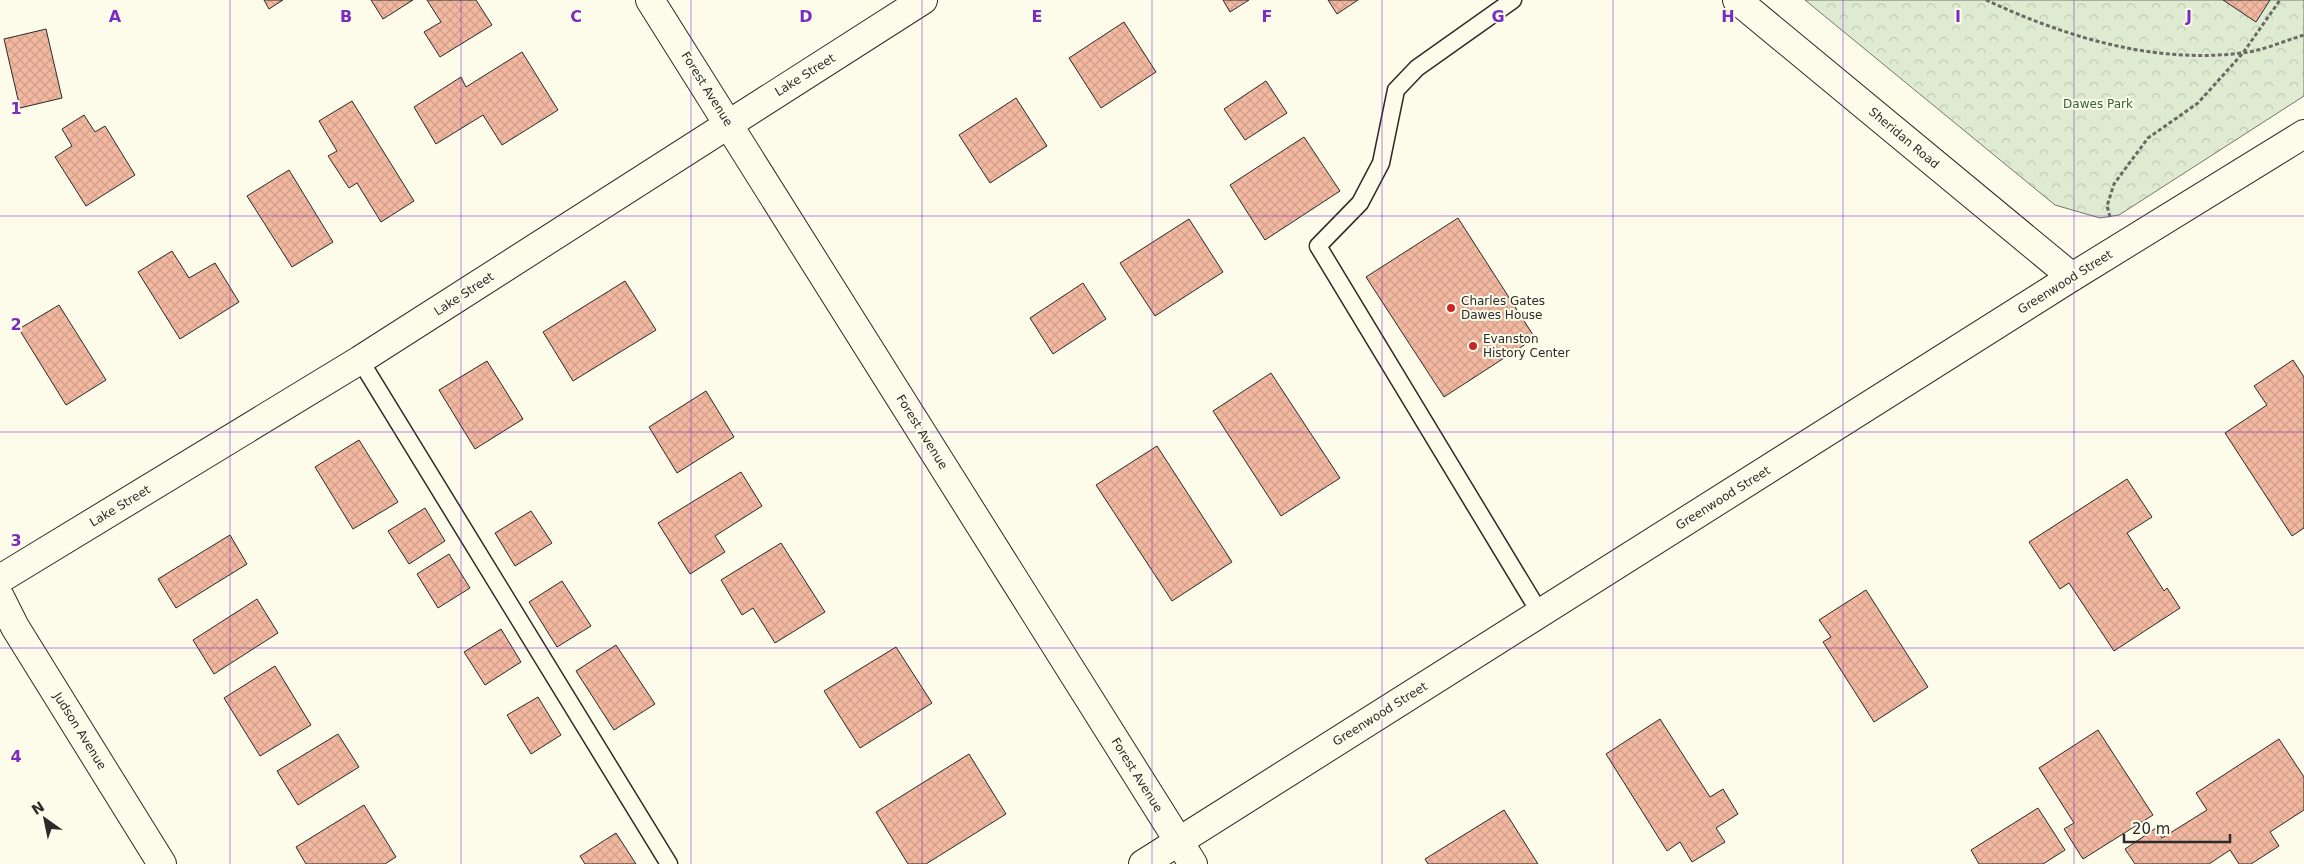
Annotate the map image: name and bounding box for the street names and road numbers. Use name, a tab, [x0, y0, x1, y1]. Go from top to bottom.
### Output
street label: Forest Avenue	[678, 49, 736, 129]
street label: Lake Street	[772, 51, 838, 99]
street label: Sheridan Road	[1866, 105, 1942, 171]
street label: Greenwood Street	[2015, 247, 2115, 317]
street label: Lake Street	[432, 269, 497, 318]
street label: Forest Avenue	[893, 392, 951, 472]
street label: Greenwood Street	[1673, 463, 1773, 533]
street label: Lake Street	[87, 482, 153, 530]
street label: Greenwood Street	[1330, 679, 1430, 749]
street label: Judson Avenue	[50, 689, 109, 772]
street label: Forest Avenue	[1108, 735, 1166, 815]

